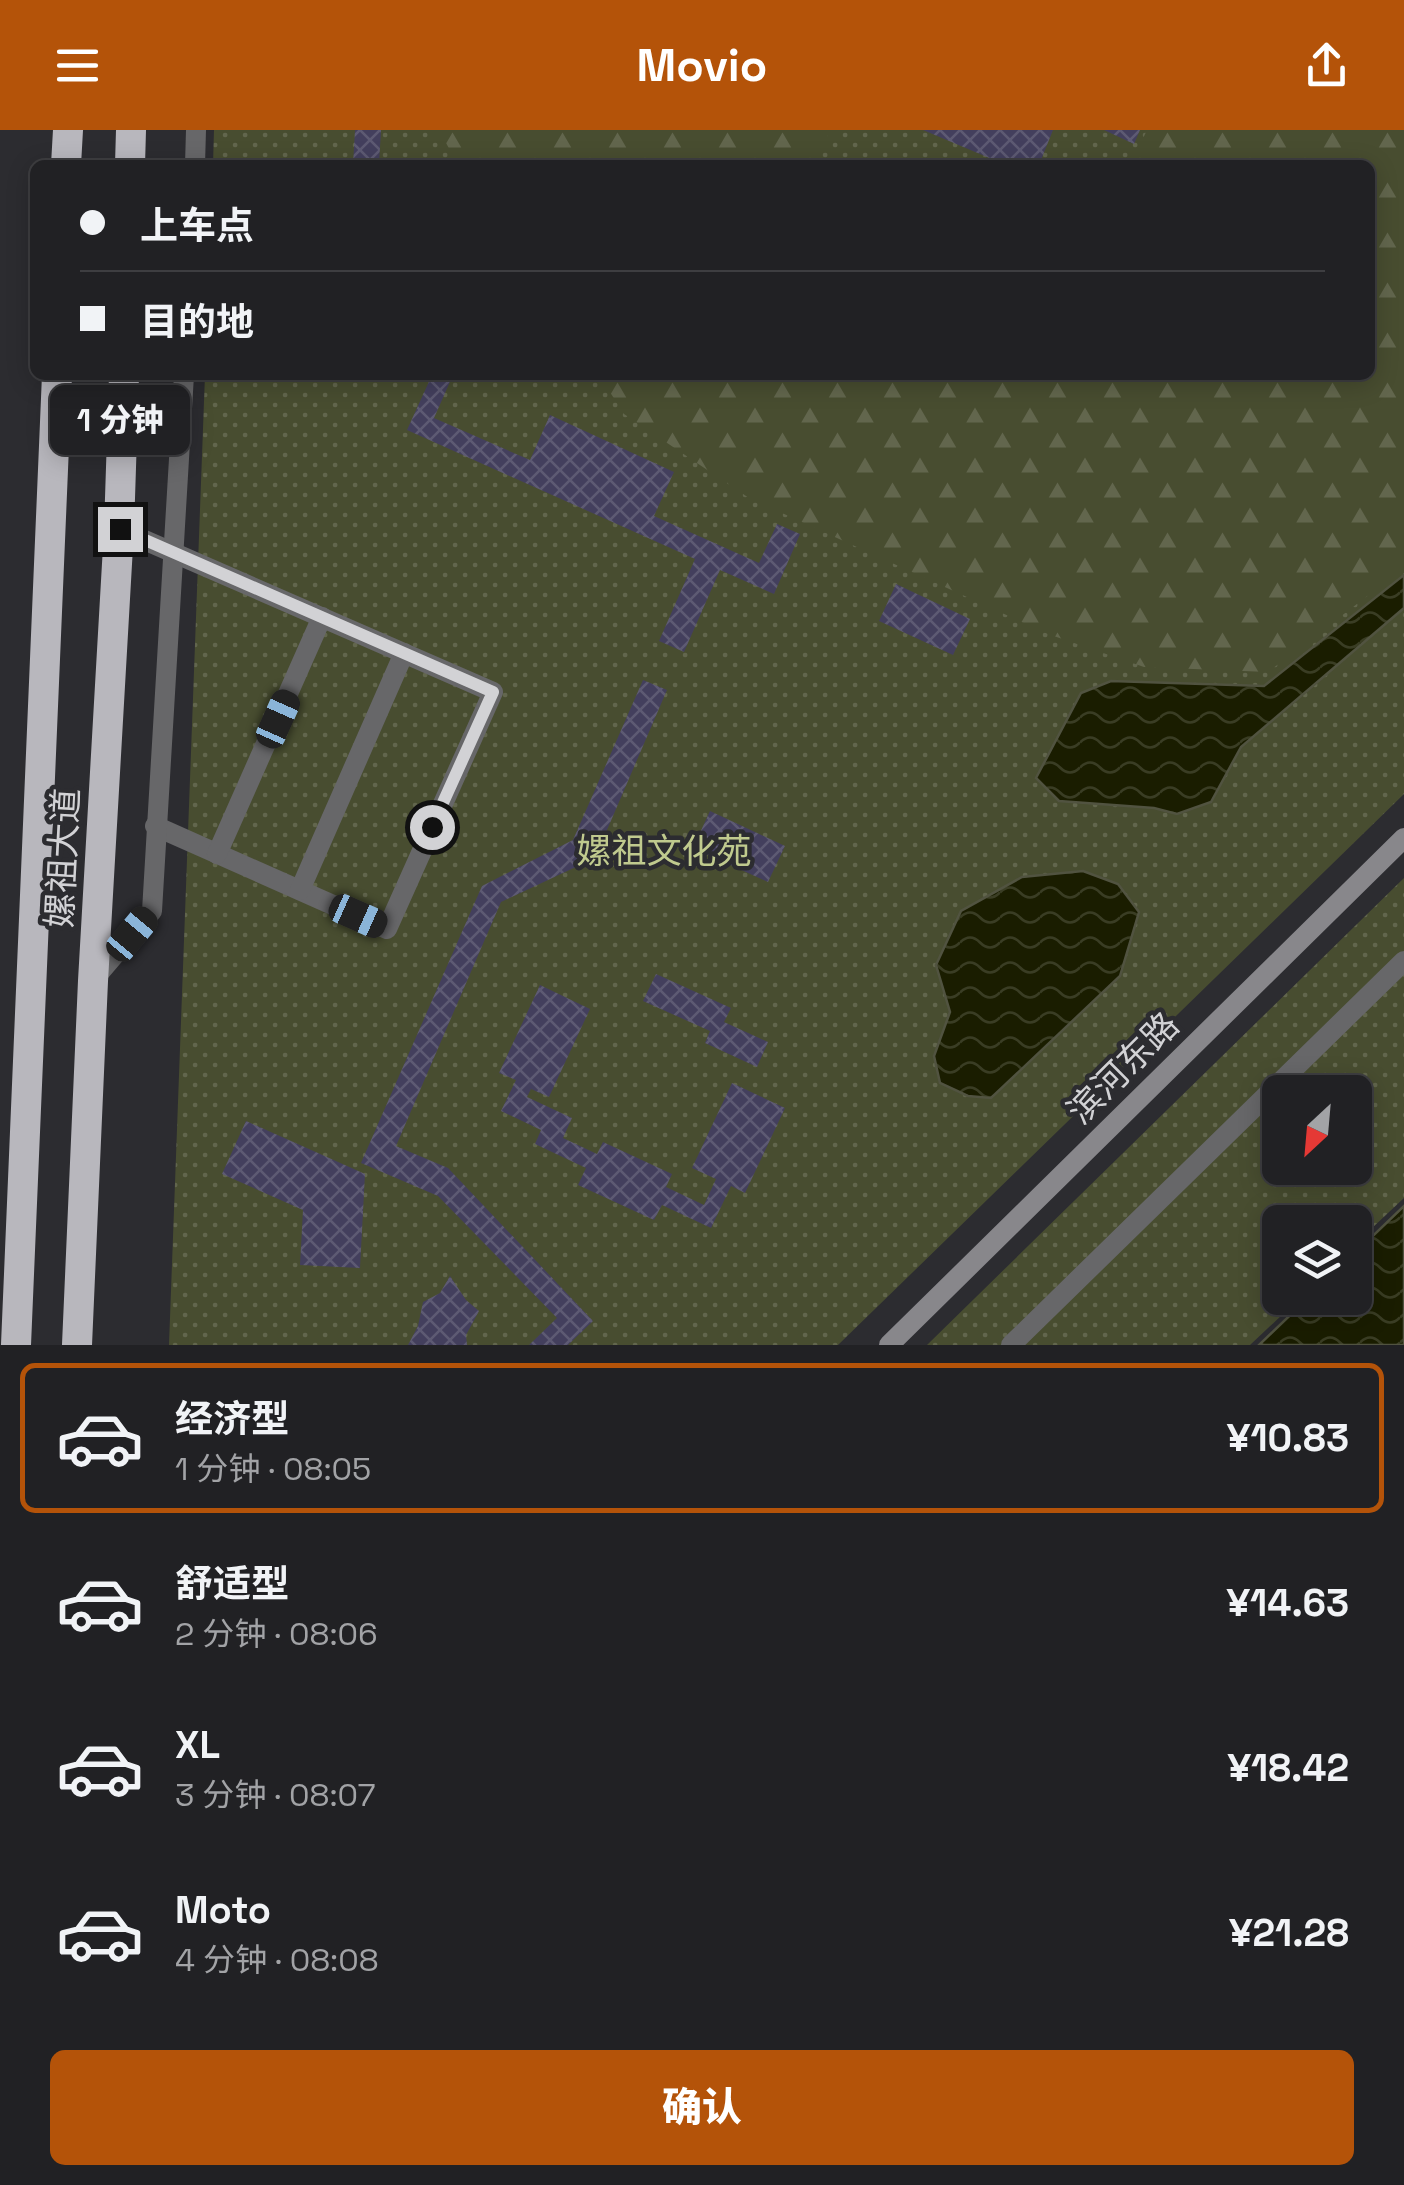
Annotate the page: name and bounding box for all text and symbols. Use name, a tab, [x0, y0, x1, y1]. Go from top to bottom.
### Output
text: Movio	[637, 37, 767, 94]
icon: menu	[50, 38, 105, 93]
icon: share	[1299, 38, 1354, 93]
text: 上车点	[140, 202, 254, 250]
text: 目的地	[140, 298, 254, 346]
callout: 1 分钟	[50, 384, 190, 454]
text: 1 分钟	[77, 400, 163, 440]
route end	[98, 507, 143, 552]
car	[252, 685, 304, 753]
street label: 嫘祖大道	[37, 787, 89, 929]
route start	[410, 805, 455, 850]
park label: 嫘祖文化苑	[576, 829, 752, 873]
car	[324, 890, 392, 942]
car	[101, 901, 163, 967]
street label: 滨河东路	[1058, 1003, 1188, 1133]
north arrow	[1262, 1075, 1372, 1185]
map controls	[1262, 1075, 1372, 1315]
button: layers	[1262, 1205, 1372, 1315]
icon: car	[55, 1393, 145, 1483]
text: 经济型	[175, 1395, 289, 1443]
text: ¥10.83	[1227, 1414, 1349, 1462]
text: 1 分钟 · 08:05	[175, 1449, 371, 1489]
icon: car	[55, 1558, 145, 1648]
text: 舒适型	[175, 1560, 289, 1608]
text: ¥14.63	[1227, 1579, 1349, 1627]
text: 2 分钟 · 08:06	[175, 1614, 378, 1654]
text: XL	[175, 1721, 220, 1769]
icon: car	[55, 1723, 145, 1813]
text: ¥18.42	[1227, 1744, 1349, 1792]
text: 3 分钟 · 08:07	[175, 1775, 376, 1815]
text: Moto	[175, 1886, 271, 1934]
icon: car	[55, 1888, 145, 1978]
text: ¥21.28	[1229, 1909, 1349, 1957]
text: 4 分钟 · 08:08	[175, 1940, 379, 1980]
button: 确认	[50, 2050, 1354, 2165]

